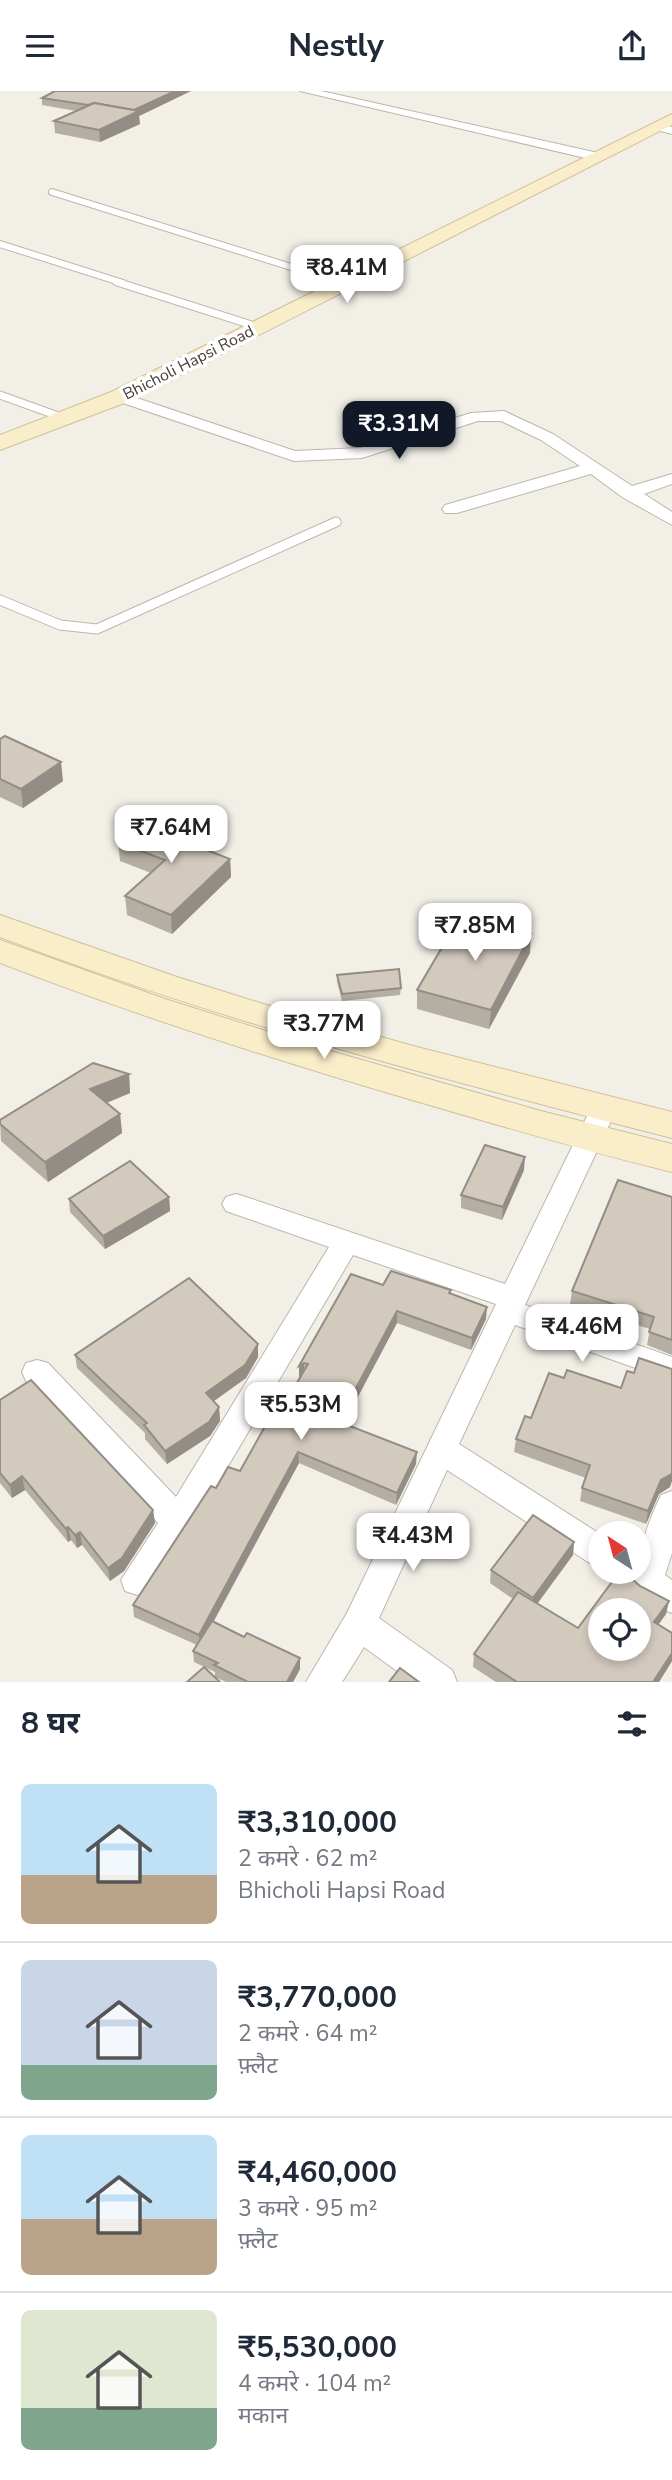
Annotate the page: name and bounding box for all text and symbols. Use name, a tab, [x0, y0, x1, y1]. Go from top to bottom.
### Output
text: Nestly	[288, 24, 384, 67]
icon: menu	[21, 27, 59, 65]
icon: share	[613, 27, 651, 65]
pin: ₹8.41M	[290, 245, 404, 305]
text: ₹8.41M	[307, 252, 387, 283]
street label: Bhicholi Hapsi Road	[119, 320, 258, 405]
pin: ₹3.31M	[342, 401, 456, 461]
text: ₹3.31M	[359, 408, 439, 439]
pin: ₹7.64M	[114, 805, 228, 865]
text: ₹7.64M	[131, 812, 211, 843]
pin: ₹7.85M	[418, 903, 532, 963]
text: ₹7.85M	[435, 910, 515, 941]
pin: ₹3.77M	[267, 1002, 381, 1061]
text: ₹3.77M	[284, 1008, 364, 1039]
pin: ₹4.46M	[525, 1305, 639, 1364]
text: ₹4.46M	[542, 1311, 622, 1342]
pin: ₹5.53M	[244, 1383, 358, 1442]
text: ₹5.53M	[261, 1389, 341, 1420]
pin: ₹4.43M	[356, 1513, 470, 1573]
text: ₹4.43M	[373, 1520, 453, 1551]
north arrow	[588, 1521, 651, 1584]
map controls	[588, 1521, 651, 1661]
button: locate	[588, 1598, 651, 1661]
text: 8 घर	[21, 1703, 80, 1744]
icon: filters	[613, 1705, 651, 1743]
text: ₹3,310,000	[238, 1802, 397, 1843]
icon: home	[77, 1812, 161, 1896]
text: 2 कमरे · 62 m²	[238, 1843, 378, 1874]
text: Bhicholi Hapsi Road	[238, 1875, 445, 1906]
text: ₹3,770,000	[238, 1977, 397, 2018]
icon: home	[77, 1988, 161, 2072]
text: 2 कमरे · 64 m²	[238, 2018, 378, 2049]
text: फ़्लैट	[238, 2050, 278, 2081]
text: ₹4,460,000	[238, 2152, 397, 2193]
icon: home	[77, 2163, 161, 2247]
text: 3 कमरे · 95 m²	[238, 2193, 378, 2224]
text: फ़्लैट	[238, 2225, 278, 2256]
text: ₹5,530,000	[238, 2327, 397, 2368]
icon: home	[77, 2338, 161, 2422]
text: 4 कमरे · 104 m²	[238, 2368, 391, 2399]
text: मकान	[238, 2400, 288, 2431]

